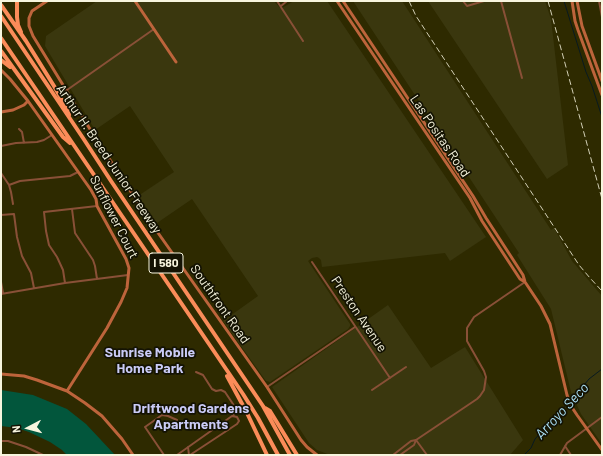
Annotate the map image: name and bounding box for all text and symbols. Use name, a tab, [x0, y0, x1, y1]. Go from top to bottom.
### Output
street label: Arthur H. Breed Junior Freeway	[53, 81, 165, 237]
street label: Las Positas Road	[407, 92, 473, 180]
street label: Sunflower Court	[86, 173, 142, 261]
road number: I 580	[149, 253, 183, 273]
street label: Southfront Road	[187, 261, 253, 347]
street label: Preston Avenue	[328, 273, 390, 355]
district label: Sunrise Mobile Home Park	[105, 344, 195, 376]
water label: Arroyo Seco	[532, 379, 592, 443]
district label: Driftwood Gardens Apartments	[133, 400, 249, 432]
north arrow	[8, 408, 48, 448]
text: N	[9, 425, 22, 434]

